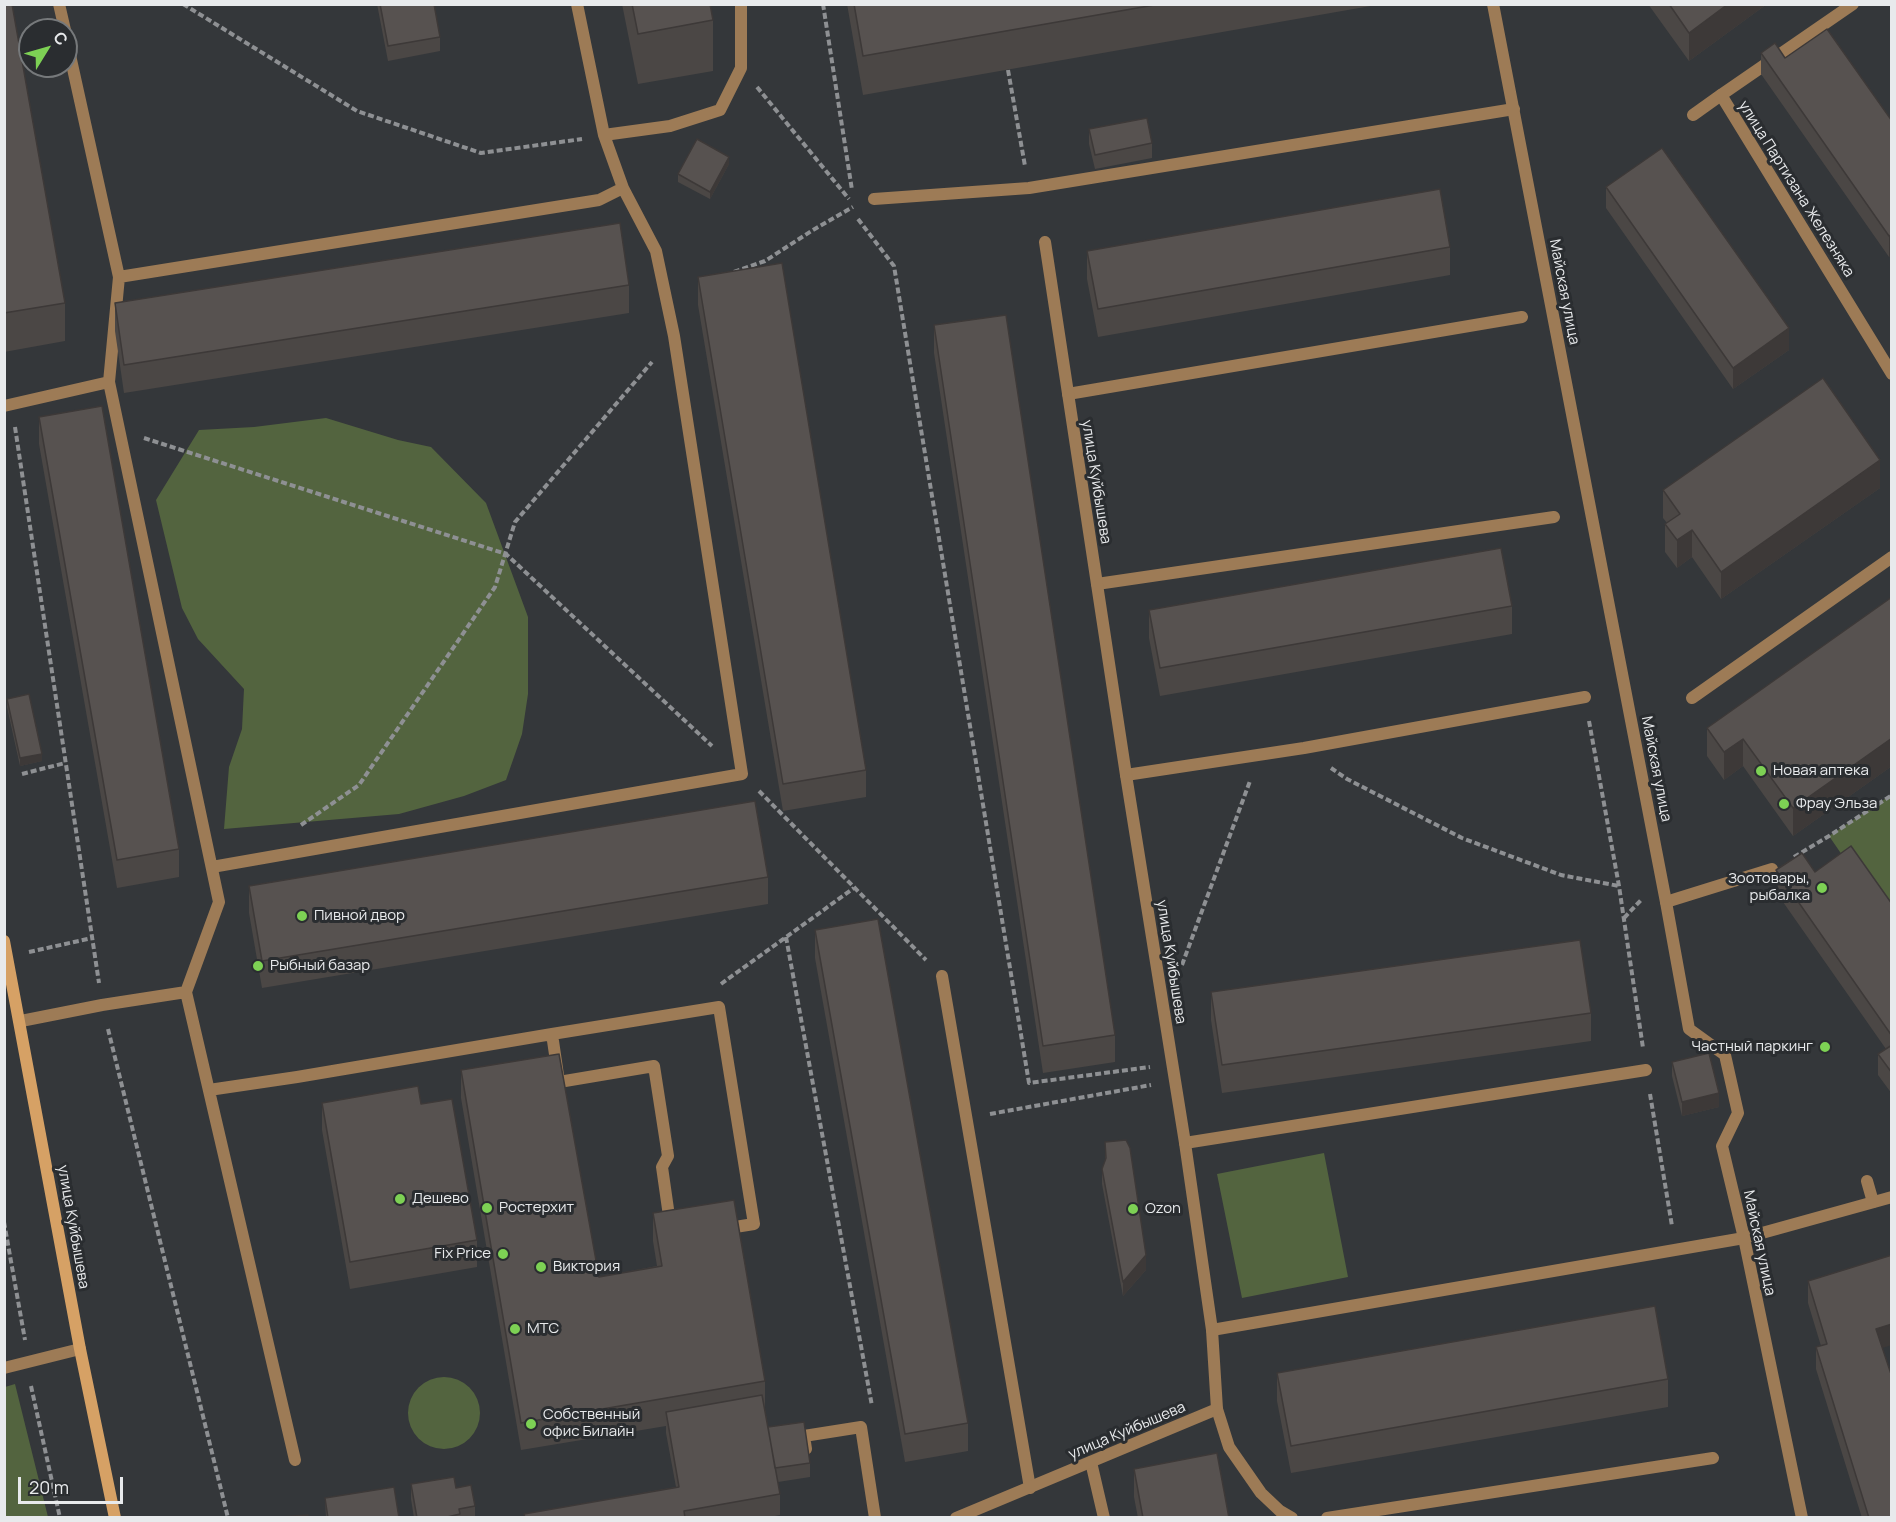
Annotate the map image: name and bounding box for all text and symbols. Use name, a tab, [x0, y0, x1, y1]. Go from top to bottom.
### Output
north arrow	[18, 18, 78, 78]
text: С	[48, 27, 73, 50]
street label: улица Партизана Железняка	[1734, 98, 1858, 280]
street label: Майская улица	[1545, 238, 1583, 346]
street label: улица Куйбышева	[1077, 419, 1115, 545]
street label: Майская улица	[1637, 715, 1675, 823]
place label: Новая аптека	[1773, 762, 1869, 780]
marker: Новая аптека	[1754, 764, 1768, 778]
place label: Фрау Эльза	[1796, 795, 1877, 813]
marker: Фрау Эльза	[1777, 797, 1791, 811]
place label: Зоотовары, рыбалка	[1728, 870, 1810, 905]
marker: Зоотовары, рыбалка	[1815, 881, 1829, 895]
street label: улица Куйбышева	[1152, 899, 1190, 1025]
place label: Пивной двор	[314, 907, 405, 925]
marker: Пивной двор	[295, 909, 309, 923]
place label: Рыбный базар	[270, 957, 370, 975]
marker: Рыбный базар	[251, 959, 265, 973]
place label: Частный паркинг	[1691, 1038, 1813, 1056]
marker: Частный паркинг	[1818, 1040, 1832, 1054]
street label: улица Куйбышева	[53, 1164, 93, 1290]
street label: Майская улица	[1739, 1189, 1779, 1297]
place label: Дешево	[412, 1190, 469, 1208]
marker: Дешево	[393, 1192, 407, 1206]
place label: Ростерхит	[499, 1199, 574, 1217]
place label: Ozon	[1145, 1200, 1181, 1218]
marker: Ростерхит	[480, 1201, 494, 1215]
marker: Ozon	[1126, 1202, 1140, 1216]
place label: Fix Price	[434, 1245, 491, 1263]
marker: Fix Price	[496, 1247, 510, 1261]
place label: Виктория	[553, 1258, 620, 1276]
marker: Виктория	[534, 1260, 548, 1274]
place label: МТС	[527, 1320, 559, 1338]
marker: МТС	[508, 1322, 522, 1336]
street label: улица Куйбышева	[1066, 1398, 1188, 1464]
place label: Собственный офис Билайн	[543, 1406, 640, 1441]
marker: Собственный офис Билайн	[524, 1417, 538, 1431]
scale bar	[21, 1465, 126, 1503]
text: 20 m	[29, 1475, 69, 1499]

